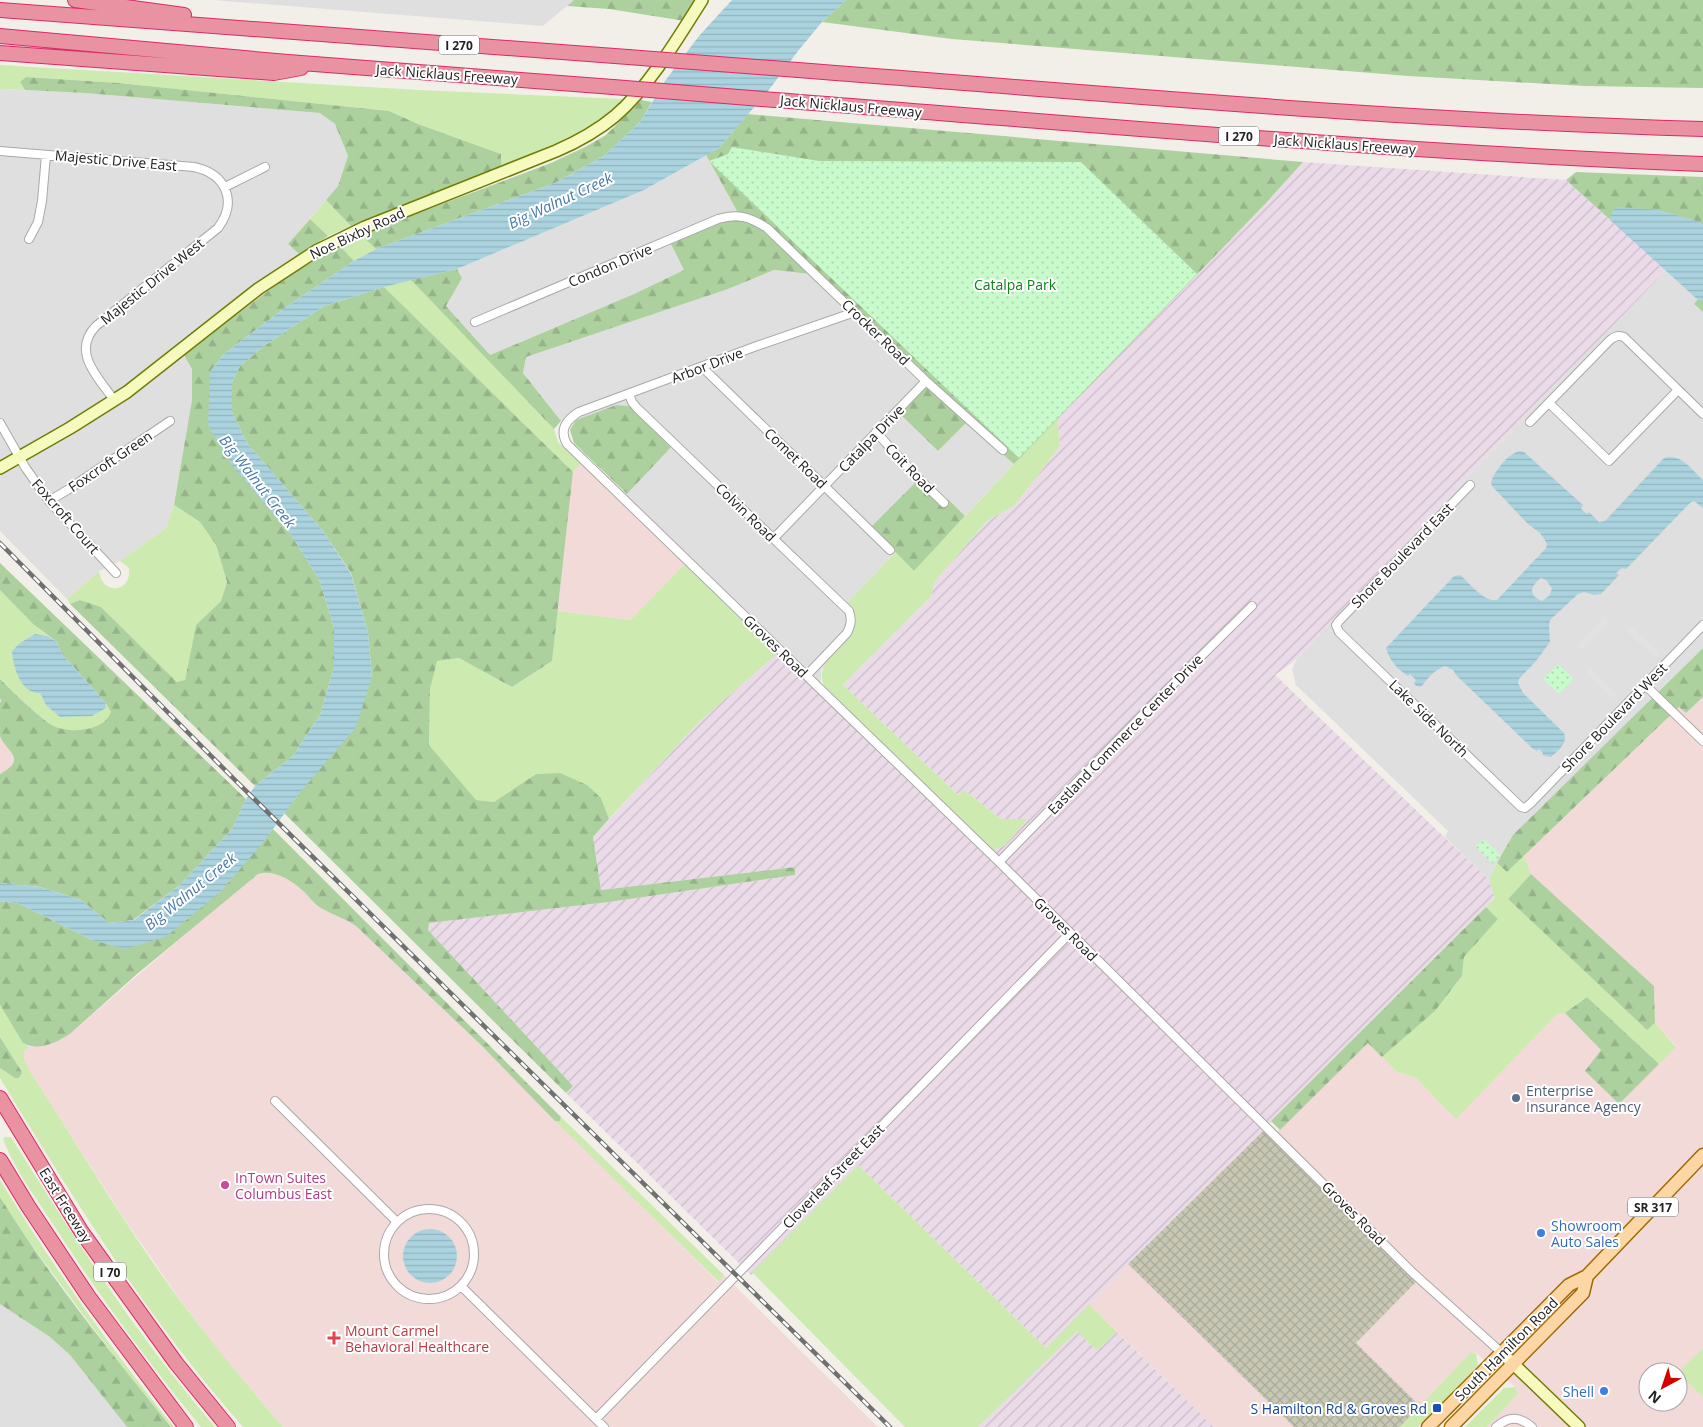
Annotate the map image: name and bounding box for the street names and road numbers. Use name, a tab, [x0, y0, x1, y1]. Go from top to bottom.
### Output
road number: I 270	[439, 36, 479, 54]
street label: Jack Nicklaus Freeway	[374, 59, 519, 88]
street label: Jack Nicklaus Freeway	[777, 90, 923, 122]
road number: I 270	[1219, 126, 1259, 146]
street label: Jack Nicklaus Freeway	[1272, 129, 1417, 158]
street label: Majestic Drive East	[54, 145, 178, 175]
street label: Noe Bixby Road	[306, 203, 408, 263]
street label: Majestic Drive West	[96, 233, 208, 329]
street label: Condon Drive	[565, 239, 655, 291]
street label: Crocker Road	[838, 295, 914, 369]
street label: Arbor Drive	[668, 343, 746, 387]
street label: Catalpa Drive	[834, 400, 908, 476]
street label: Comet Road	[761, 423, 831, 493]
street label: Foxcroft Green	[64, 426, 156, 496]
street label: Coit Road	[881, 439, 939, 497]
street label: Foxcroft Court	[28, 474, 104, 558]
street label: Colvin Road	[712, 478, 780, 546]
street label: Shore Boulevard East	[1347, 498, 1457, 612]
street label: Groves Road	[740, 610, 812, 682]
street label: Eastland Commerce Center Drive	[1043, 650, 1207, 818]
street label: Shore Boulevard West	[1557, 658, 1671, 776]
street label: Lake Side North	[1385, 675, 1473, 761]
street label: Groves Road	[1030, 893, 1102, 965]
street label: Cloverleaf Street East	[778, 1119, 888, 1233]
street label: East Freeway	[35, 1164, 97, 1247]
street label: Groves Road	[1318, 1177, 1390, 1249]
road number: SR 317	[1628, 1198, 1678, 1216]
road number: I 70	[94, 1262, 126, 1282]
street label: South Hamilton Road	[1450, 1293, 1562, 1405]

